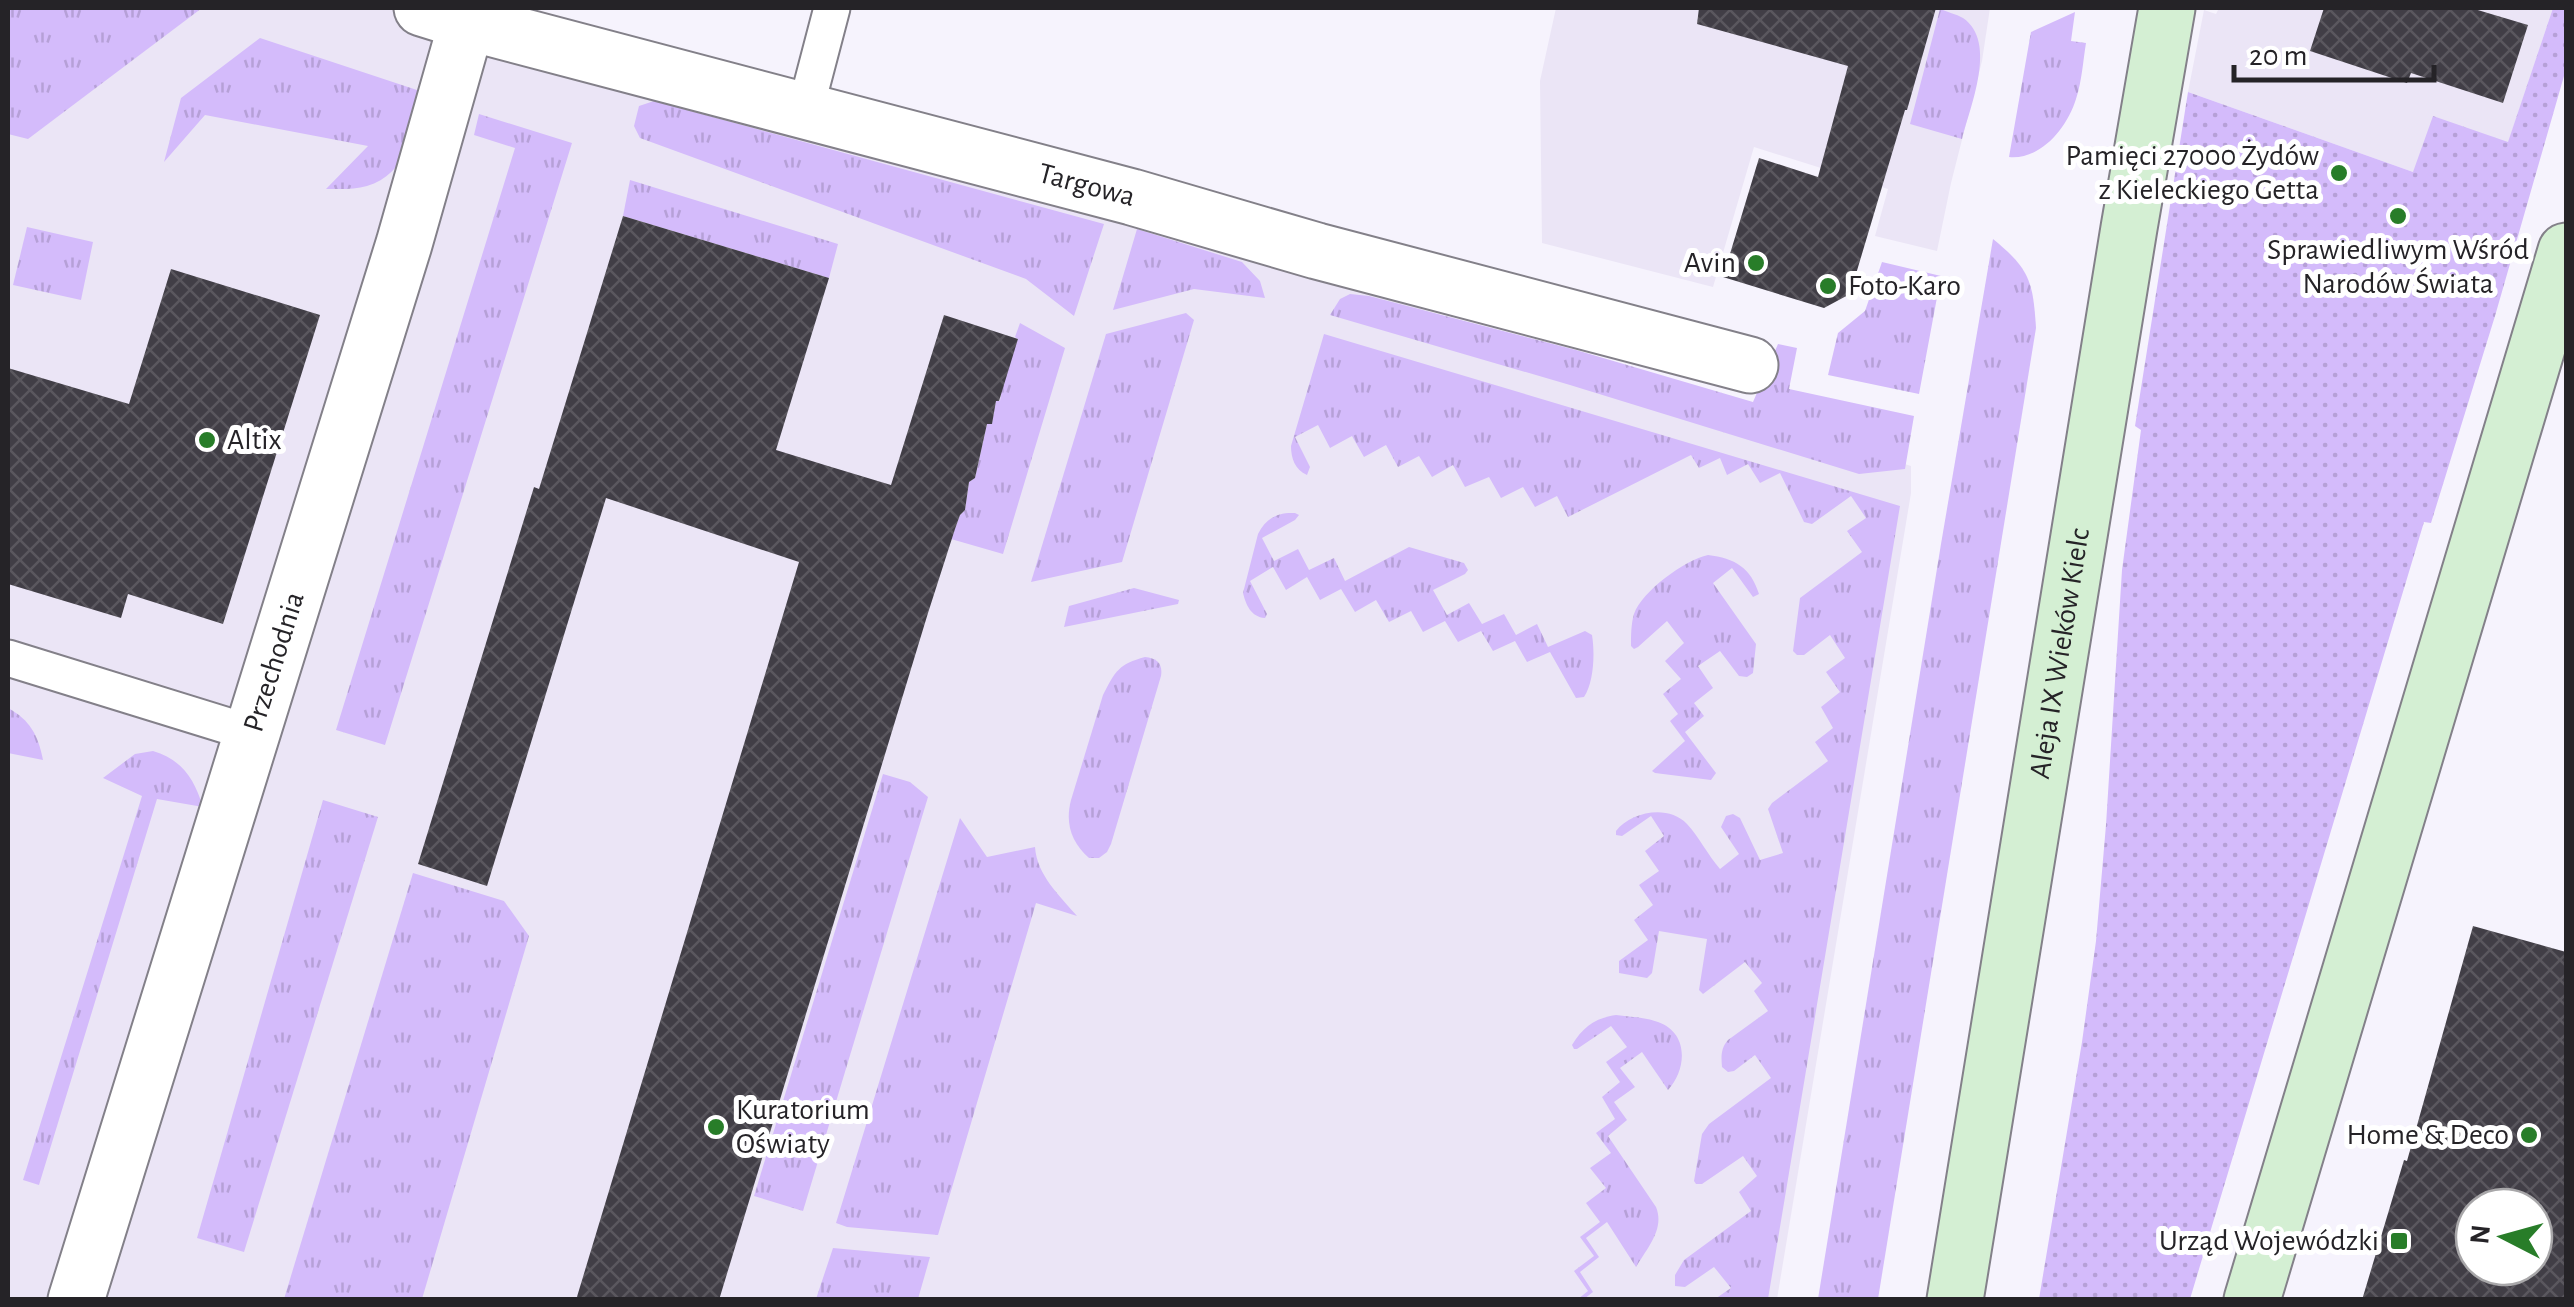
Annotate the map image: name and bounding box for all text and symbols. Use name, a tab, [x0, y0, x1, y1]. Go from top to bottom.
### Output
scale bar	[2234, 20, 2434, 82]
text: 20 m	[2249, 41, 2307, 71]
place label: Pamięci 27000 Żydów z Kieleckiego Getta	[2065, 139, 2319, 205]
street label: Targowa	[1035, 158, 1138, 212]
marker: Pamięci 27000 Żydów z Kieleckiego Getta	[2328, 162, 2350, 184]
marker: Sprawiedliwym Wśród Narodów Świata	[2387, 205, 2409, 227]
place label: Sprawiedliwym Wśród Narodów Świata	[2267, 235, 2529, 299]
place label: Avin	[1684, 248, 1736, 278]
marker: Avin	[1745, 252, 1767, 274]
place label: Foto-Karo	[1848, 271, 1961, 301]
marker: Foto-Karo	[1817, 275, 1839, 297]
place label: Altix	[227, 425, 282, 455]
marker: Altix	[196, 429, 218, 451]
street label: Aleja IX Wieków Kielc	[2025, 526, 2095, 781]
street label: Przechodnia	[238, 588, 310, 736]
place label: Kuratorium Oświaty	[736, 1095, 870, 1159]
marker: Kuratorium Oświaty	[705, 1116, 727, 1138]
place label: Home & Deco	[2347, 1120, 2509, 1150]
marker: Home & Deco	[2518, 1124, 2540, 1146]
north arrow	[2454, 1187, 2554, 1287]
text: N	[2466, 1223, 2496, 1246]
place label: Urząd Wojewódzki	[2159, 1226, 2379, 1256]
marker: Urząd Wojewódzki	[2388, 1230, 2410, 1252]

